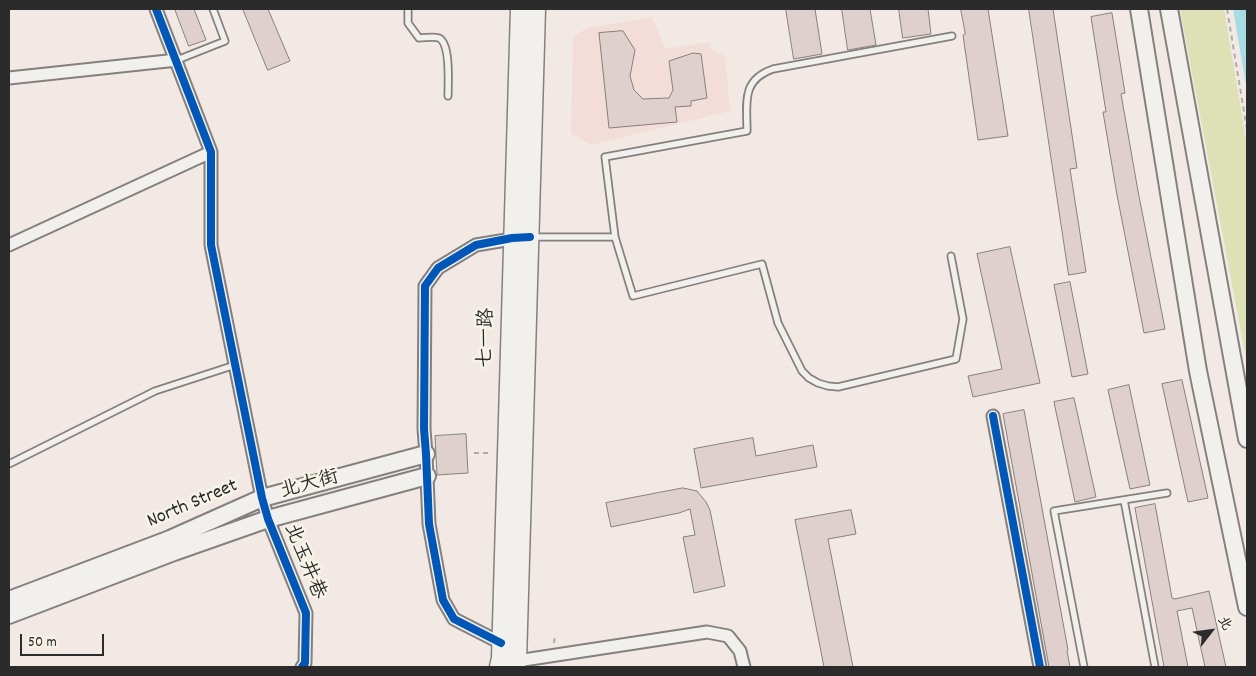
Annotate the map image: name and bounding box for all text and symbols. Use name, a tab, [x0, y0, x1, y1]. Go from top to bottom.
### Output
street label: 七一路	[475, 308, 501, 368]
street label: 北大街	[278, 467, 342, 505]
street label: North Street	[144, 475, 242, 535]
street label: 北玉井巷	[277, 520, 329, 604]
north arrow	[1186, 606, 1236, 656]
text: 北	[1212, 612, 1236, 635]
scale bar	[22, 624, 106, 656]
text: 50 m	[28, 632, 57, 654]

